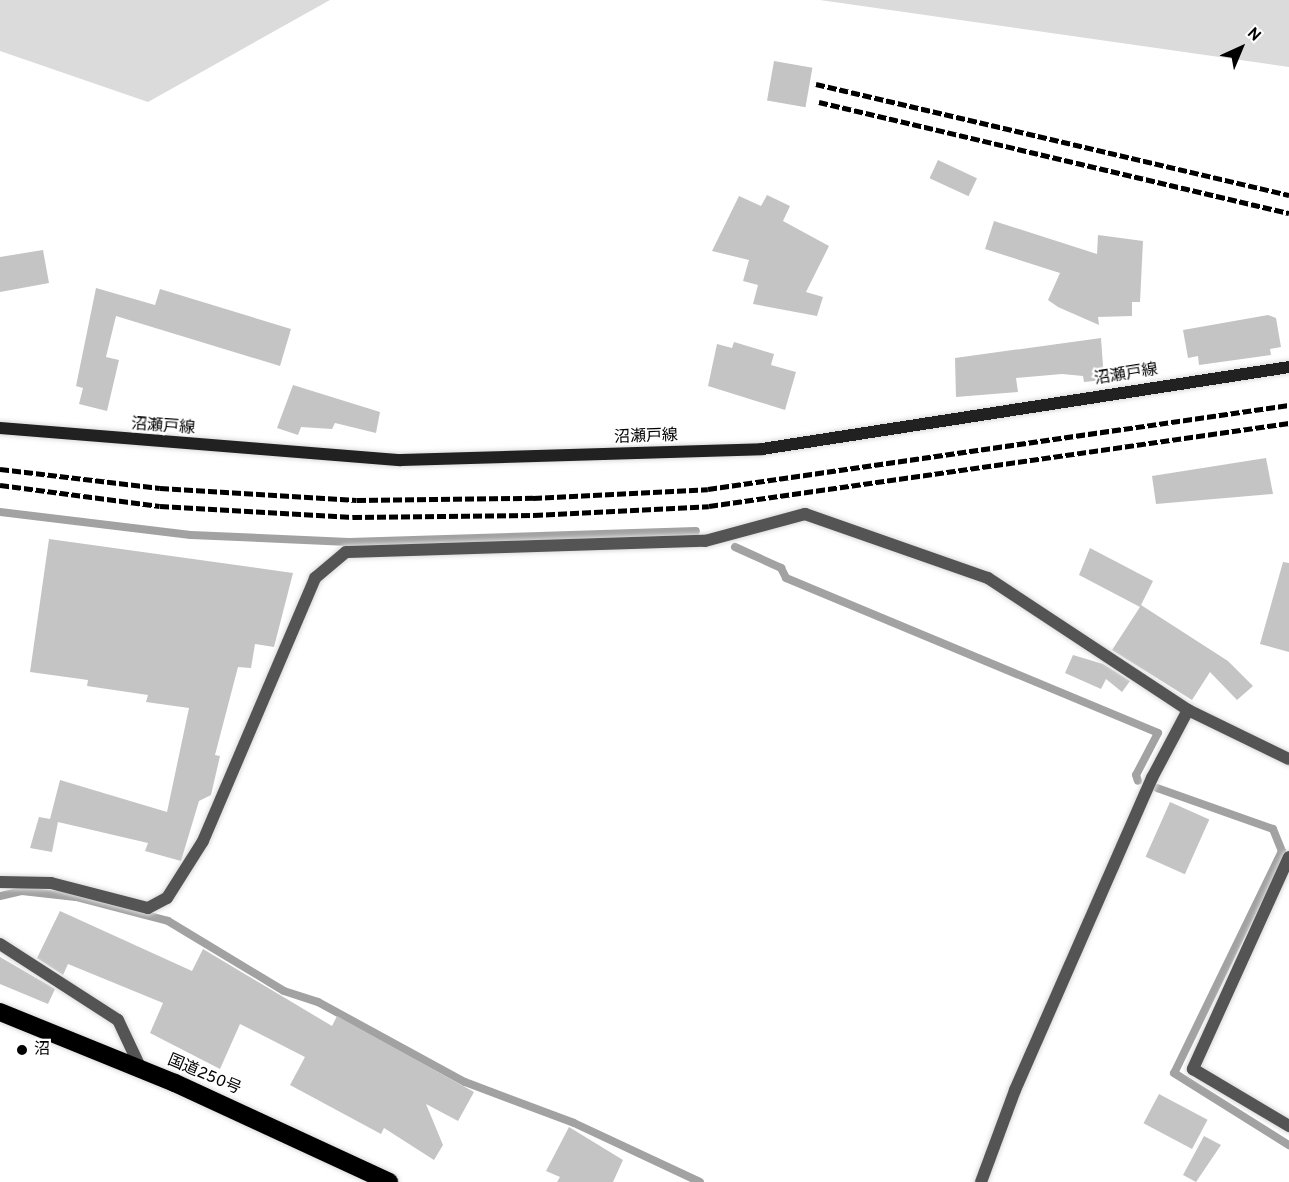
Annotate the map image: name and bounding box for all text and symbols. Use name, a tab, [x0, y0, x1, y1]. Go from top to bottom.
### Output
north arrow	[1211, 18, 1271, 78]
text: N	[1242, 24, 1265, 46]
street label: 沼瀬戸線	[1093, 361, 1159, 389]
street label: 沼瀬戸線	[130, 415, 196, 439]
street label: 沼瀬戸線	[614, 426, 678, 448]
place label: 沼	[34, 1040, 50, 1060]
marker: 沼	[15, 1043, 29, 1057]
street label: 国道250号	[164, 1051, 244, 1099]

